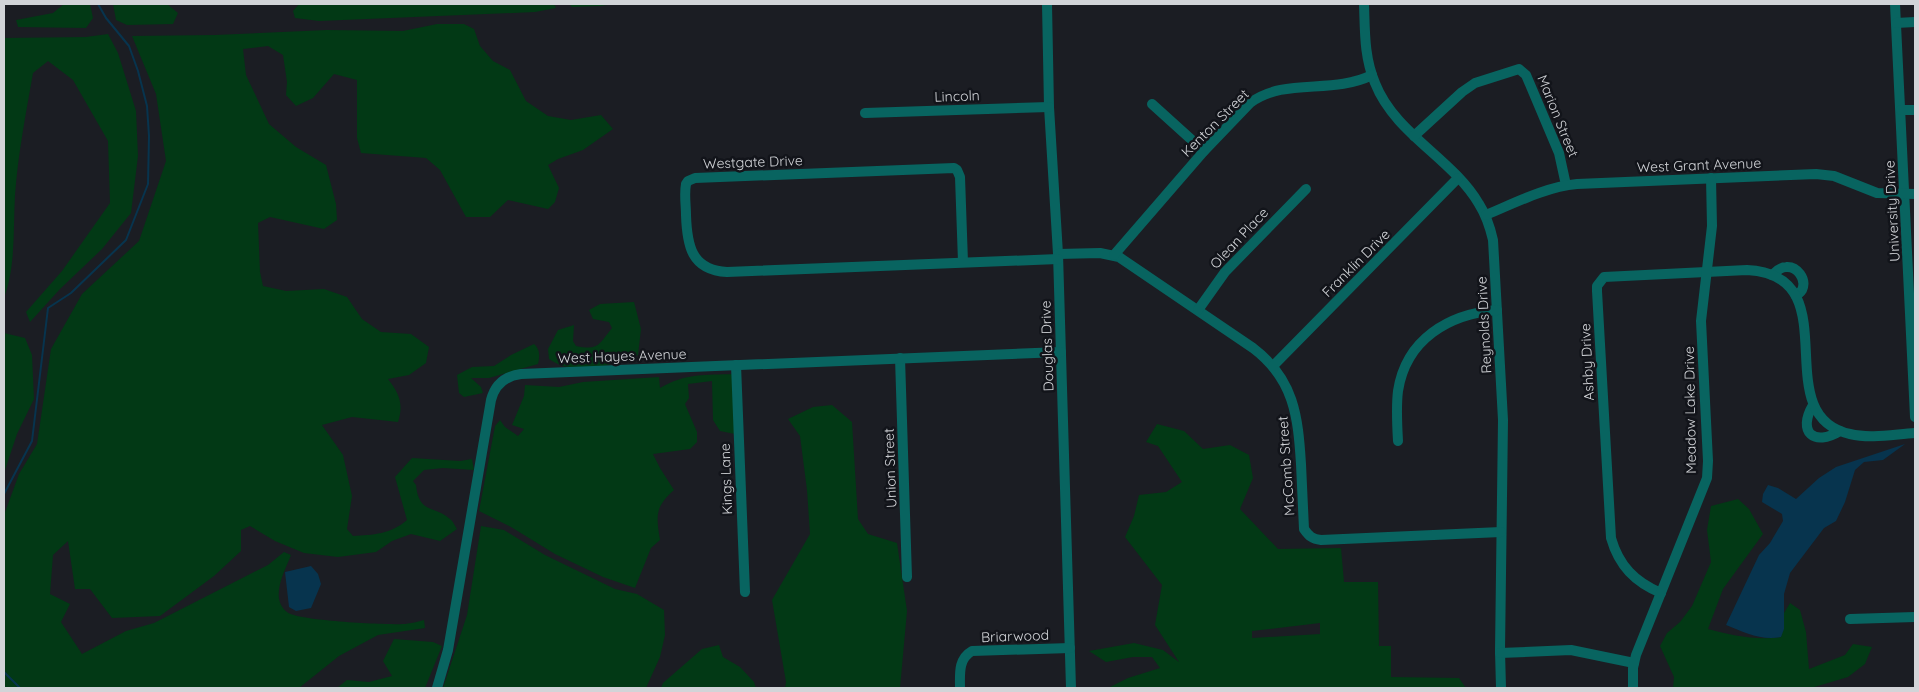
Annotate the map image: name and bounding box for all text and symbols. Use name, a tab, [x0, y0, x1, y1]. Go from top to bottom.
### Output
street label: Marion Street	[1533, 72, 1583, 160]
street label: Kenton Street	[1177, 85, 1253, 161]
street label: Lincoln	[934, 86, 980, 106]
street label: Westgate Drive	[703, 151, 803, 173]
street label: West Grant Avenue	[1637, 154, 1762, 176]
street label: University Drive	[1880, 160, 1904, 262]
street label: Olean Place	[1206, 204, 1272, 272]
street label: Franklin Drive	[1318, 225, 1394, 301]
street label: Reynolds Drive	[1472, 276, 1496, 374]
street label: Douglas Drive	[1036, 300, 1058, 392]
street label: Ashby Drive	[1576, 323, 1598, 401]
street label: West Hayes Avenue	[557, 345, 687, 367]
street label: Meadow Lake Drive	[1680, 346, 1700, 474]
street label: McComb Street	[1274, 415, 1298, 516]
street label: Union Street	[880, 428, 900, 508]
street label: Kings Lane	[716, 443, 736, 515]
street label: Briarwood	[981, 626, 1049, 646]

